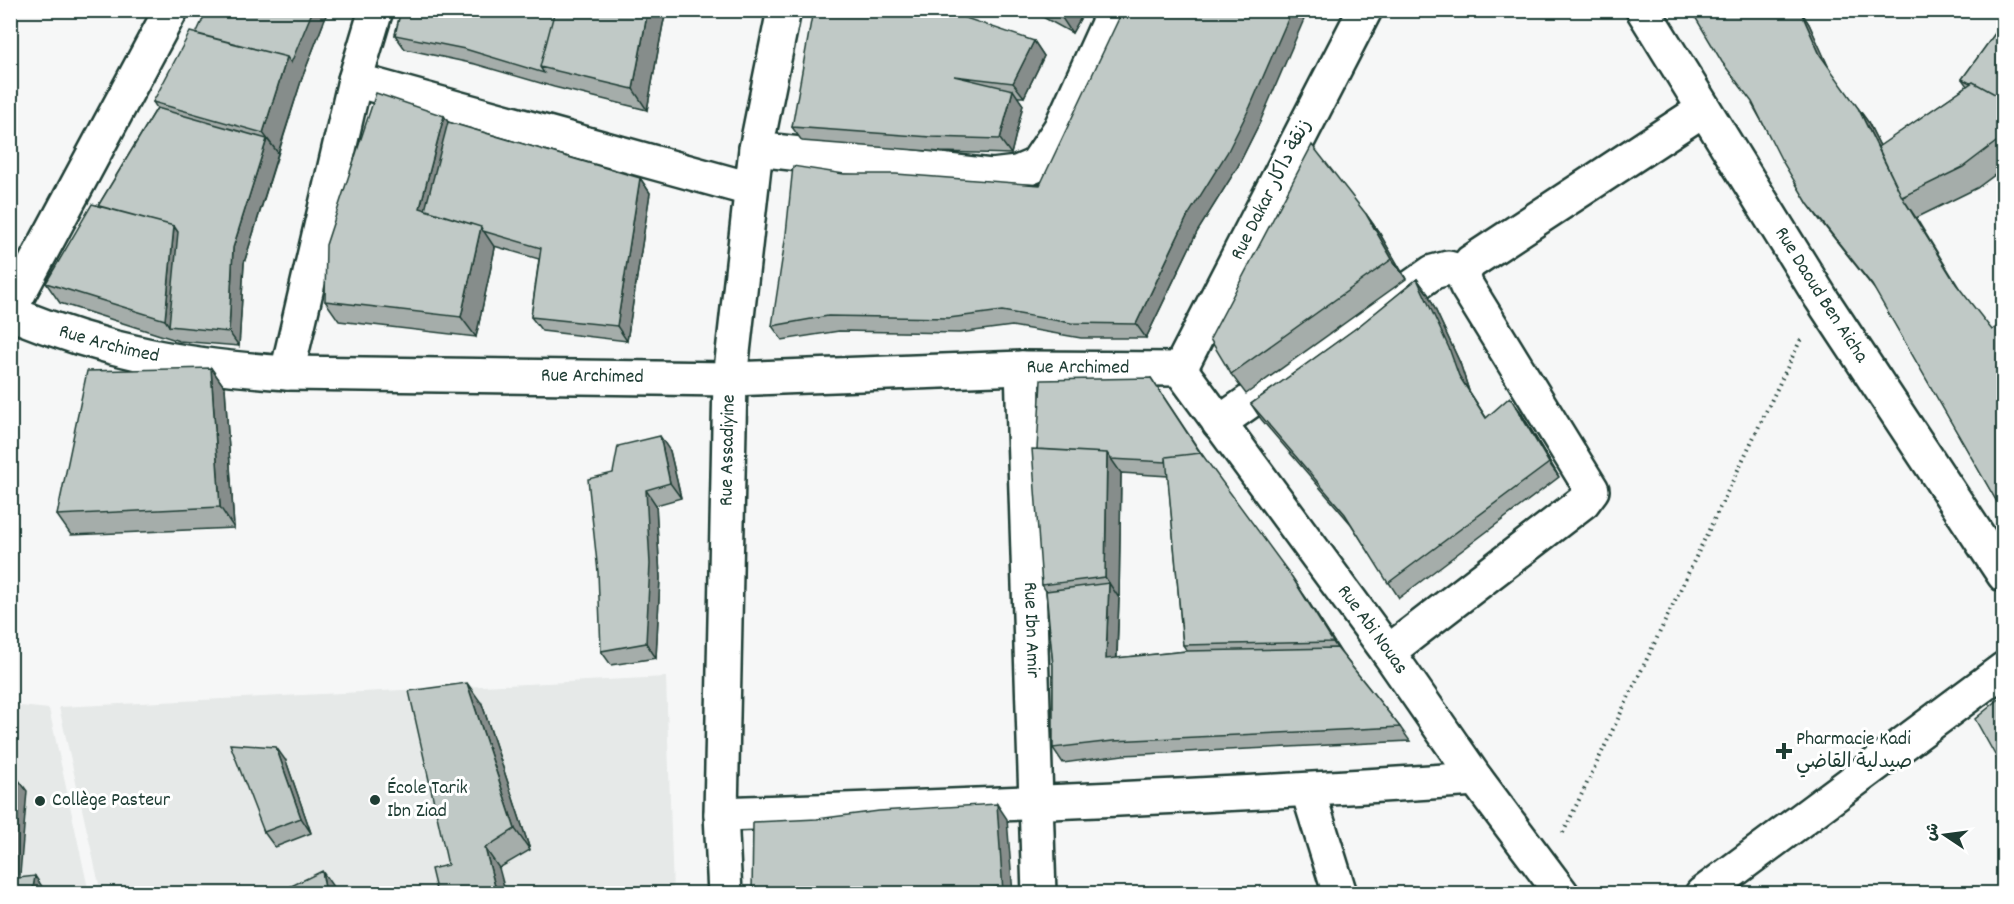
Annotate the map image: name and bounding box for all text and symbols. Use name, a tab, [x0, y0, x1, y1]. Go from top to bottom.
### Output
street label: Rue Dakar زنقة داكار	[1224, 115, 1320, 265]
street label: Rue Daoud Ben Aicha	[1767, 222, 1875, 369]
street label: Rue Archimed	[55, 318, 161, 371]
street label: Rue Archimed	[1026, 354, 1130, 383]
street label: Rue Archimed	[541, 362, 644, 392]
street label: Rue Assadiyine	[713, 394, 744, 506]
street label: Rue Abi Nouas	[1330, 580, 1414, 681]
street label: Rue Ibn Amir	[1015, 581, 1046, 679]
place label: Pharmacie Kadi صيدلية القاضي	[1796, 726, 1912, 778]
marker: Pharmacie Kadi صيدلية القاضي	[1777, 744, 1791, 758]
place label: École Tarik Ibn Ziad	[387, 775, 468, 826]
place label: Collège Pasteur	[52, 787, 171, 815]
marker: École Tarik Ibn Ziad	[368, 793, 382, 807]
marker: Collège Pasteur	[33, 794, 47, 808]
north arrow	[1915, 805, 1975, 865]
text: ش	[1920, 821, 1946, 843]

